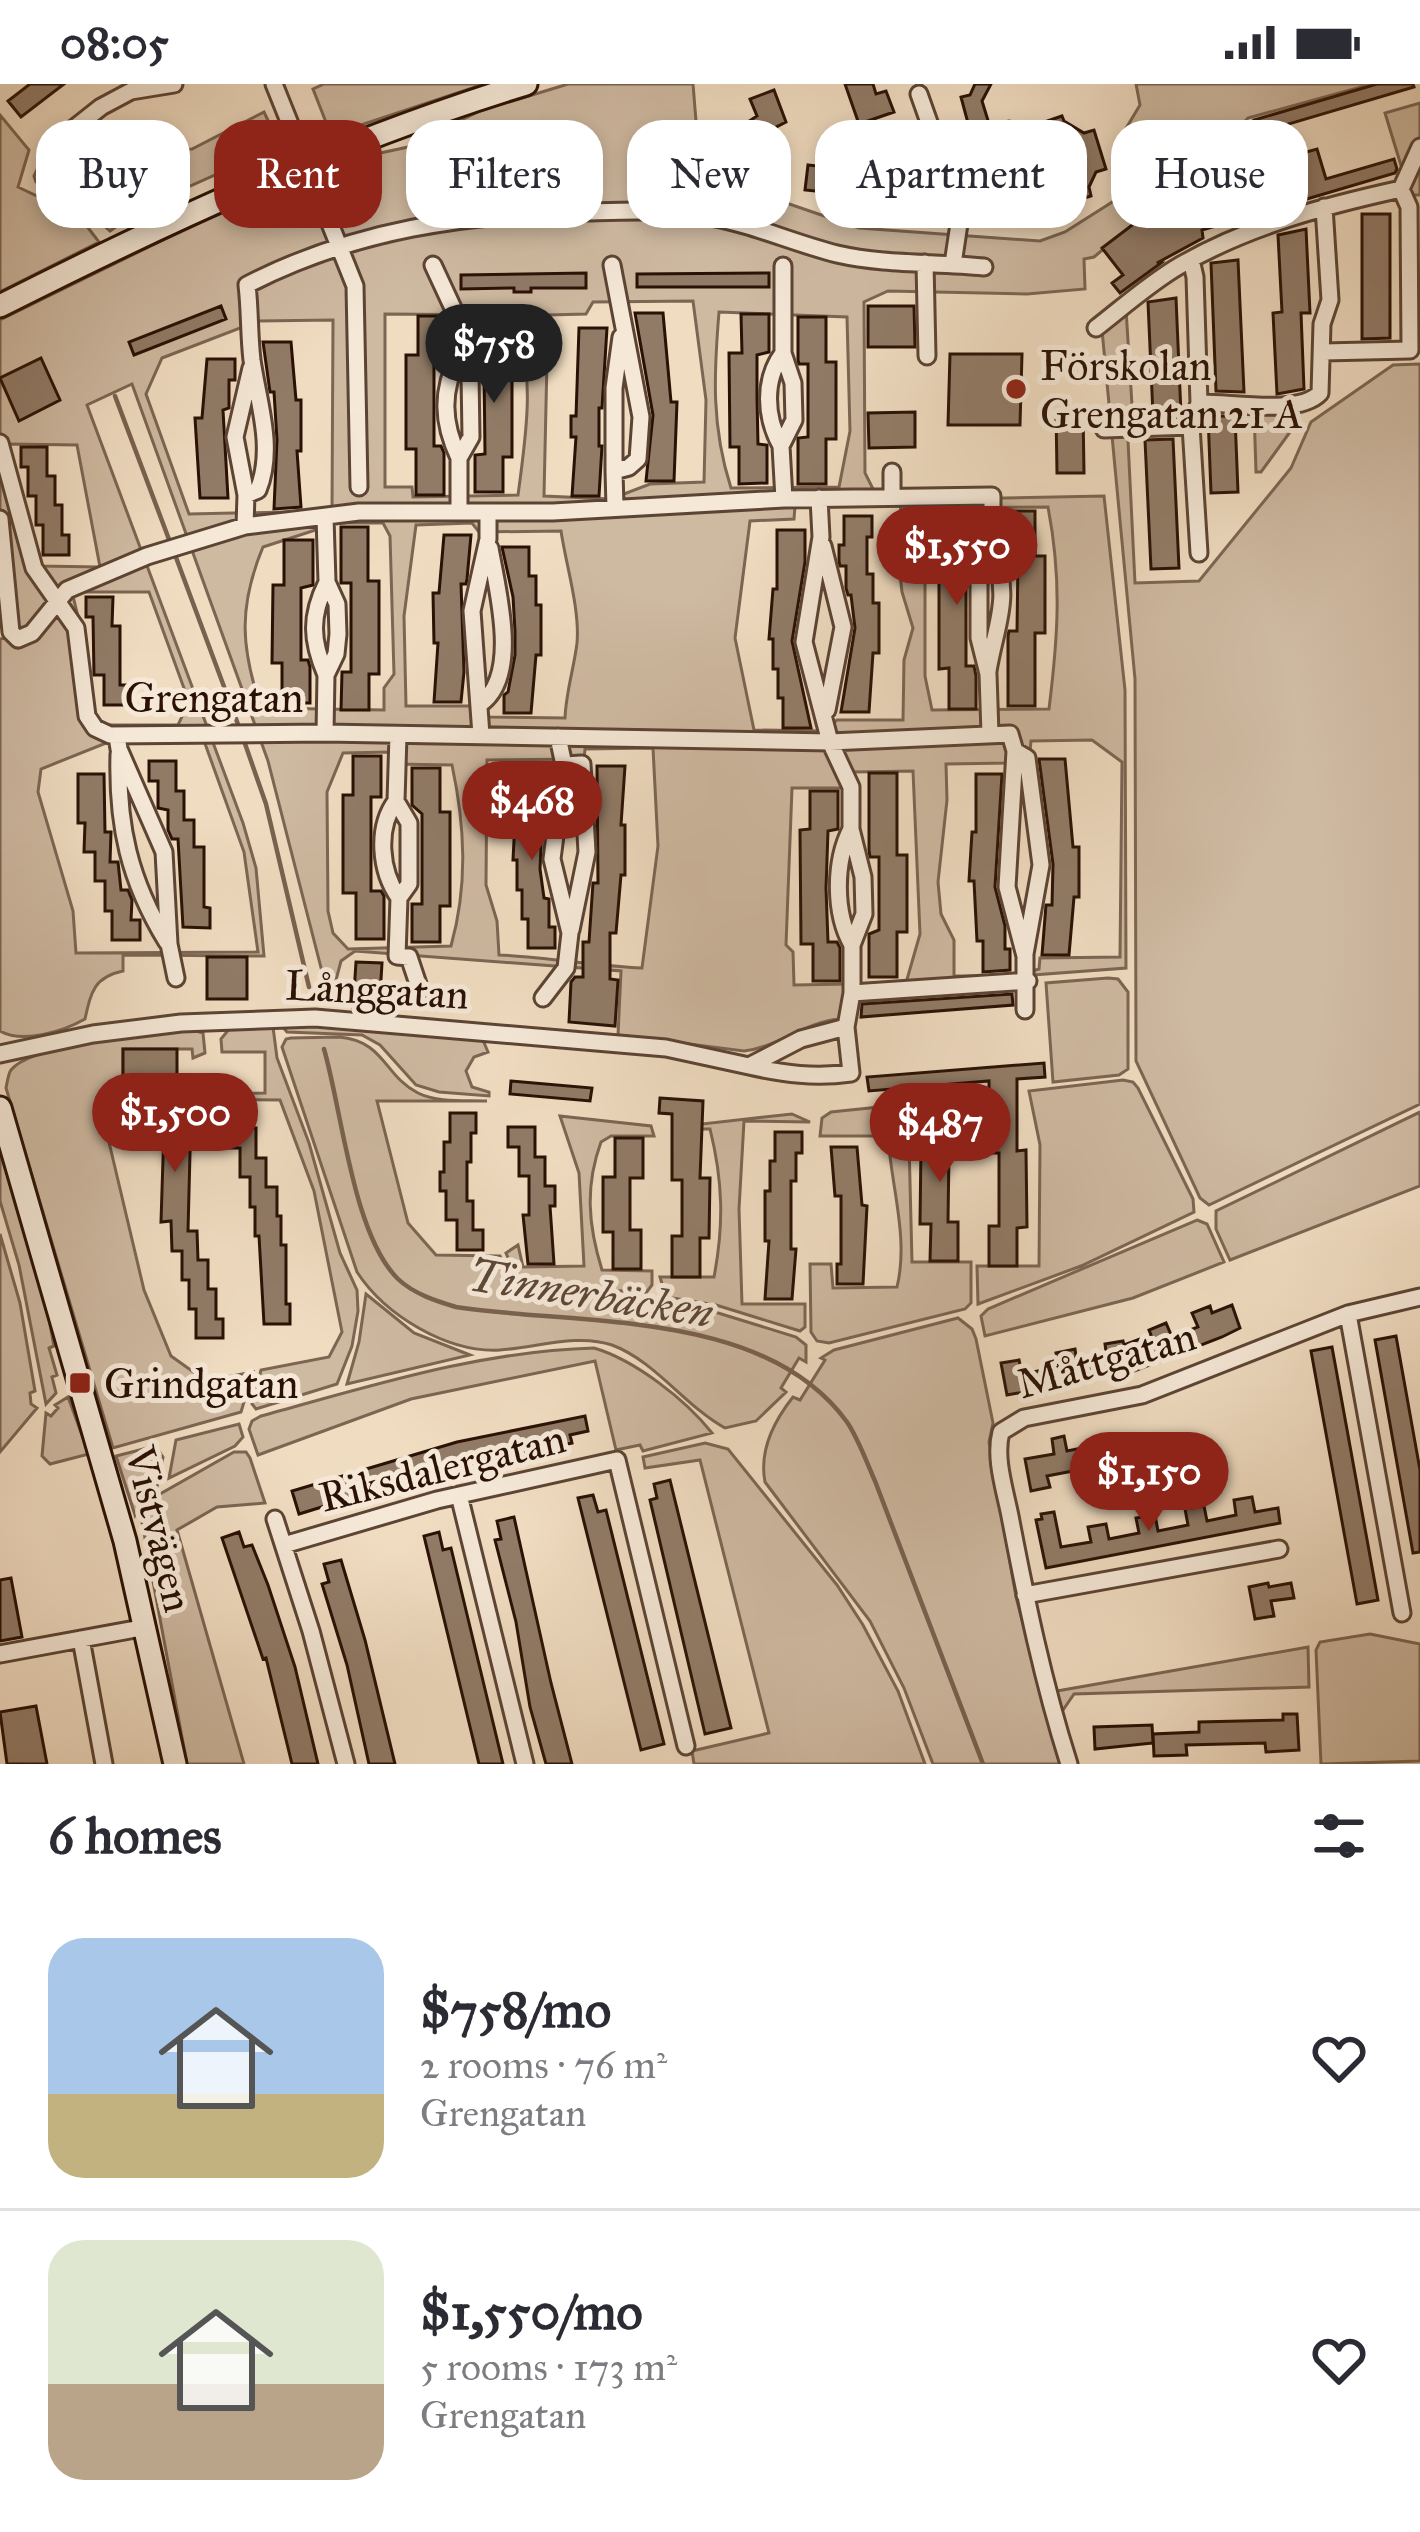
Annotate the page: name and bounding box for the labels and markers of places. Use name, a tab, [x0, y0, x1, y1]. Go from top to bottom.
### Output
pin: $758	[423, 304, 565, 406]
place label: Förskolan Grengatan 21 A	[1040, 340, 1303, 440]
marker: Förskolan Grengatan 21 A	[1003, 376, 1029, 402]
pin: $1,550	[859, 506, 1055, 608]
pin: $468	[461, 761, 603, 863]
pin: $1,500	[77, 1073, 273, 1175]
pin: $487	[869, 1083, 1011, 1185]
place label: Grindgatan	[104, 1358, 298, 1410]
marker: Grindgatan	[67, 1370, 93, 1396]
pin: $1,150	[1051, 1432, 1247, 1534]

